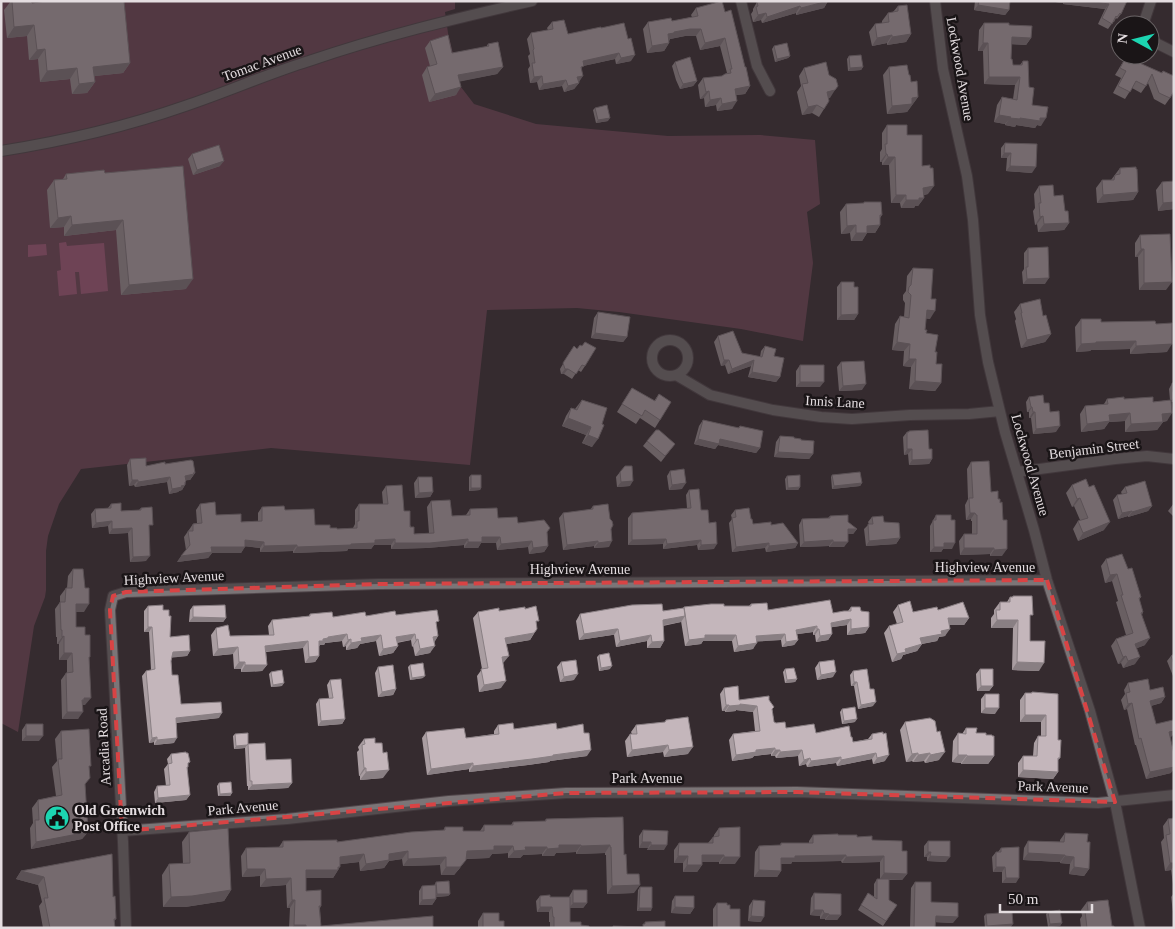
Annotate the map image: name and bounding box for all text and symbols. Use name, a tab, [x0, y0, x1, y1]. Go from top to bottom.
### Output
north arrow	[1110, 15, 1160, 65]
street label: Lockwood Avenue	[943, 16, 977, 122]
text: N	[1115, 33, 1131, 44]
street label: Tomac Avenue	[220, 42, 304, 84]
street label: Innis Lane	[805, 393, 865, 411]
street label: Lockwood Avenue	[1008, 412, 1052, 518]
street label: Benjamin Street	[1048, 436, 1140, 462]
street label: Highview Avenue	[935, 560, 1035, 575]
street label: Highview Avenue	[530, 562, 630, 577]
street label: Highview Avenue	[123, 568, 225, 588]
street label: Arcadia Road	[94, 708, 114, 786]
street label: Park Avenue	[612, 771, 682, 786]
street label: Park Avenue	[1017, 778, 1089, 796]
street label: Park Avenue	[207, 797, 279, 819]
place label: Old Greenwich Post Office	[74, 803, 165, 834]
public building icon: Old Greenwich Post Office	[44, 805, 70, 831]
scale bar	[1000, 882, 1092, 914]
text: 50 m	[1008, 891, 1039, 907]

